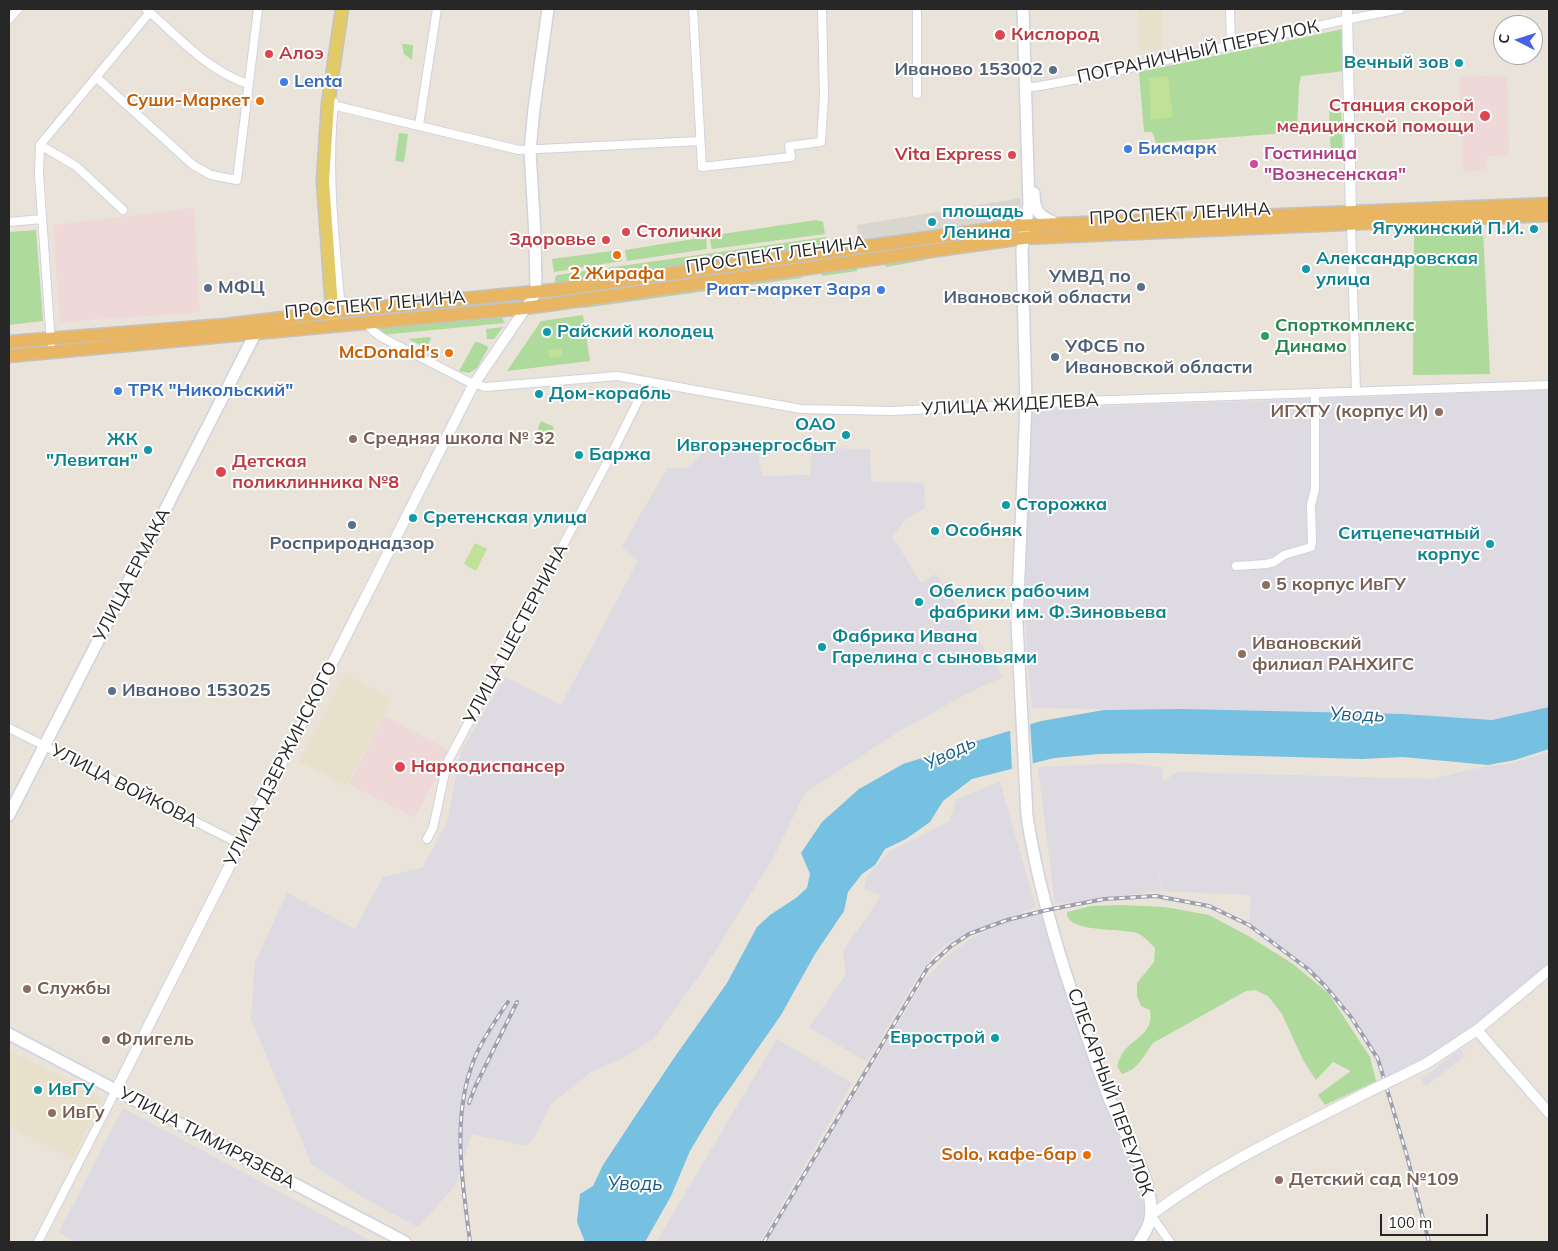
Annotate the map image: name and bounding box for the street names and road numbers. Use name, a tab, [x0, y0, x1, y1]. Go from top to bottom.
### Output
street label: ПОГРАНИЧНЫЙ ПЕРЕУЛОК	[1075, 16, 1321, 88]
street label: ПРОСПЕКТ ЛЕНИНА	[1089, 198, 1271, 230]
street label: ПРОСПЕКТ ЛЕНИНА	[684, 232, 868, 278]
street label: ПРОСПЕКТ ЛЕНИНА	[283, 286, 467, 324]
street label: УЛИЦА ЖИДЕЛЕВА	[921, 390, 1099, 420]
street label: УЛИЦА ЕРМАКА	[89, 505, 175, 645]
street label: УЛИЦА ШЕСТЕРНИНА	[459, 540, 573, 728]
street label: УЛИЦА ДЗЕРЖИНСКОГО	[220, 658, 342, 870]
street label: УЛИЦА ВОЙКОВА	[47, 740, 201, 832]
street label: СЛЕСАРНЫЙ ПЕРЕУЛОК	[1062, 985, 1158, 1199]
street label: УЛИЦА ТИМИРЯЗЕВА	[115, 1082, 299, 1194]

